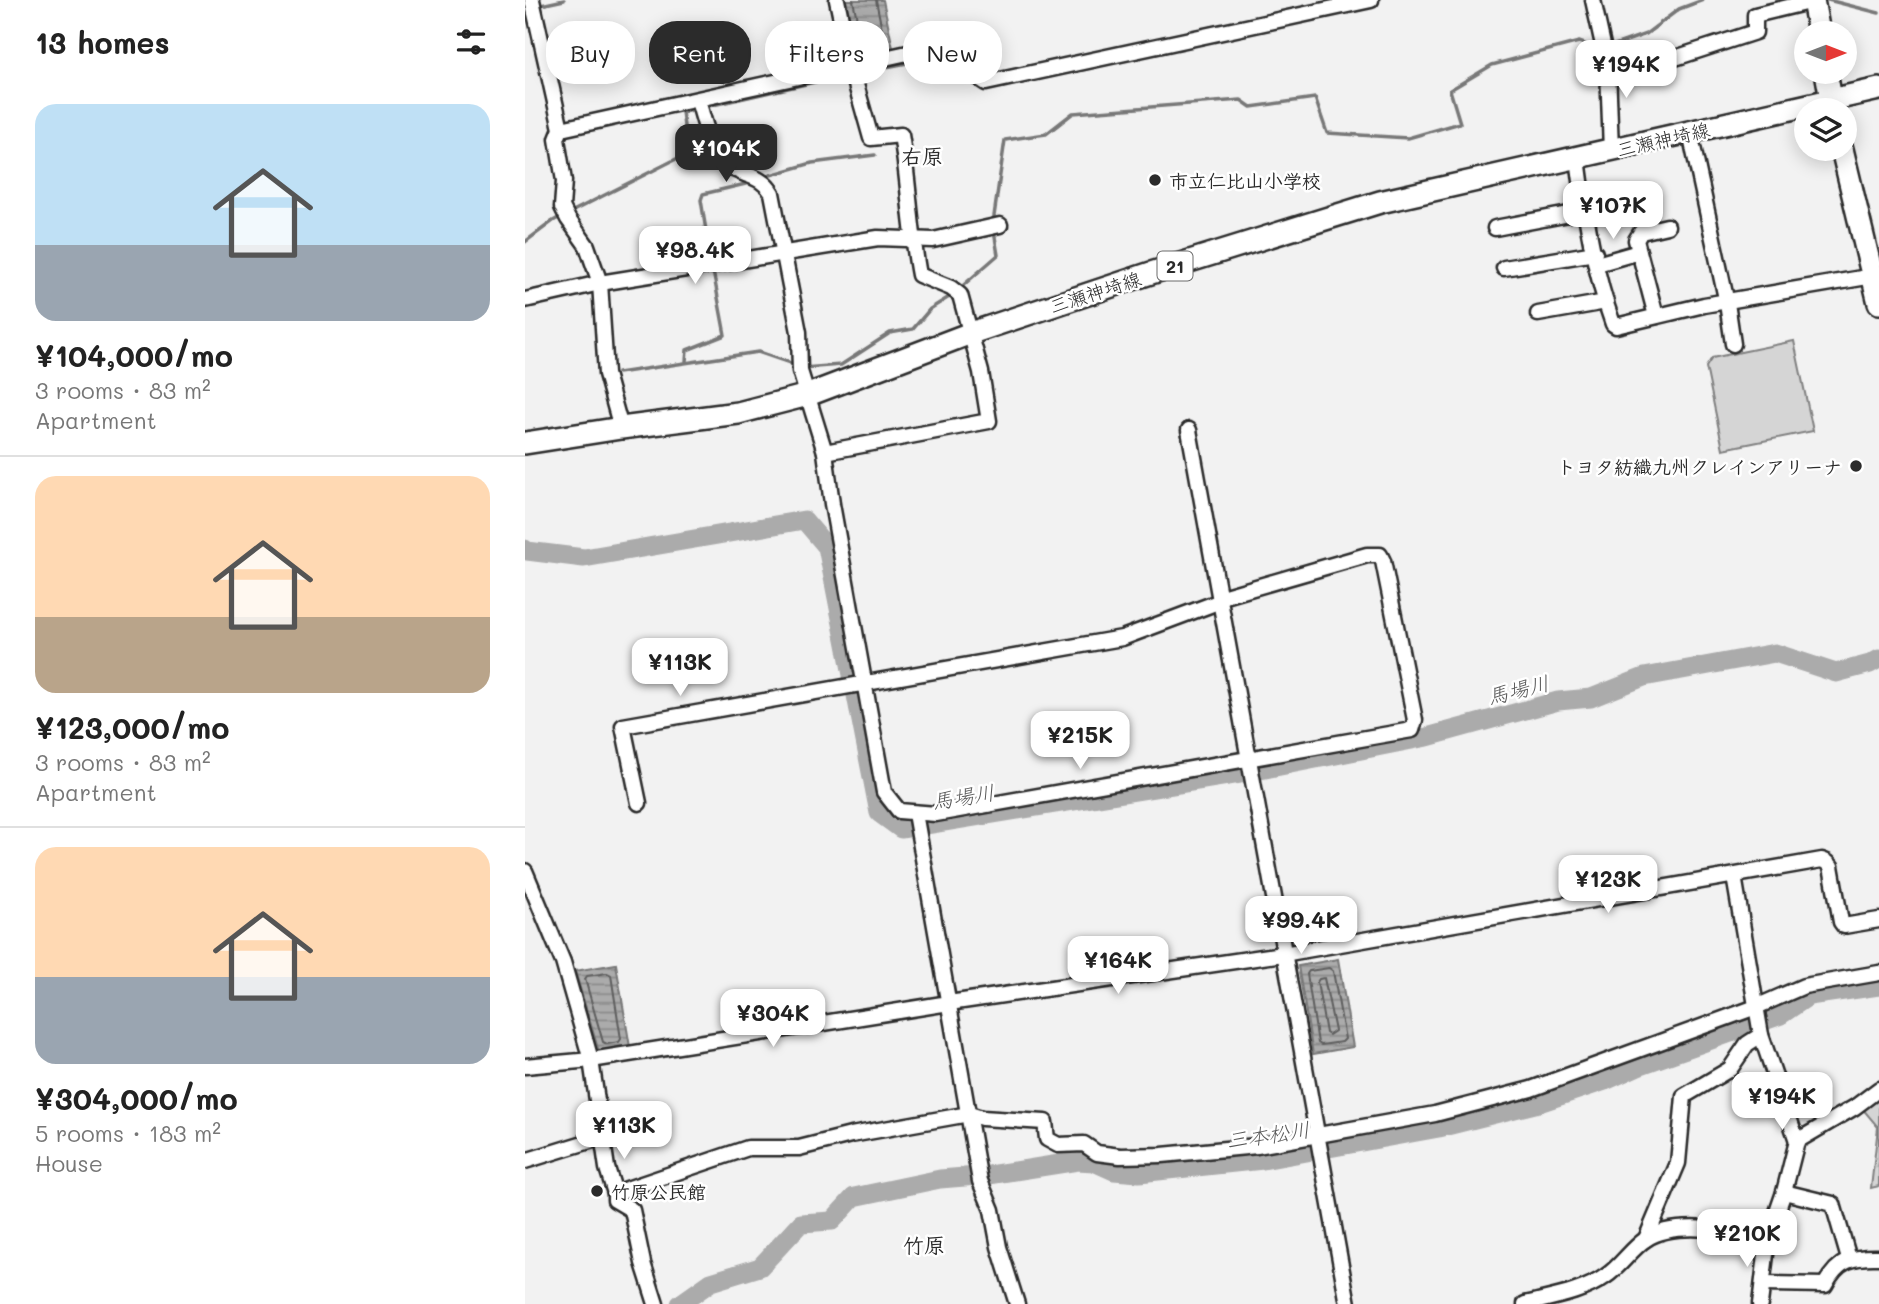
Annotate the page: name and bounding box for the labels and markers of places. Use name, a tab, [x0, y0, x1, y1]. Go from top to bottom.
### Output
pin: ¥194K	[1577, 41, 1675, 100]
pin: ¥104K	[677, 124, 775, 184]
place label: 市立仁比山小学校	[1169, 168, 1321, 193]
marker: 市立仁比山小学校	[1147, 172, 1163, 188]
pin: ¥107K	[1564, 182, 1662, 241]
pin: ¥98.4K	[638, 226, 752, 286]
place label: トヨタ紡織九州クレインアリーナ	[1557, 454, 1842, 479]
marker: トヨタ紡織九州クレインアリーナ	[1848, 458, 1864, 474]
pin: ¥113K	[631, 638, 729, 698]
pin: ¥215K	[1031, 712, 1129, 771]
pin: ¥123K	[1559, 856, 1657, 915]
pin: ¥99.4K	[1244, 897, 1358, 956]
pin: ¥164K	[1069, 936, 1167, 996]
pin: ¥304K	[724, 990, 822, 1049]
pin: ¥194K	[1733, 1072, 1831, 1132]
pin: ¥113K	[575, 1102, 673, 1161]
place label: 竹原公民館	[611, 1179, 706, 1204]
marker: 竹原公民館	[589, 1183, 605, 1199]
pin: ¥210K	[1698, 1210, 1796, 1269]

